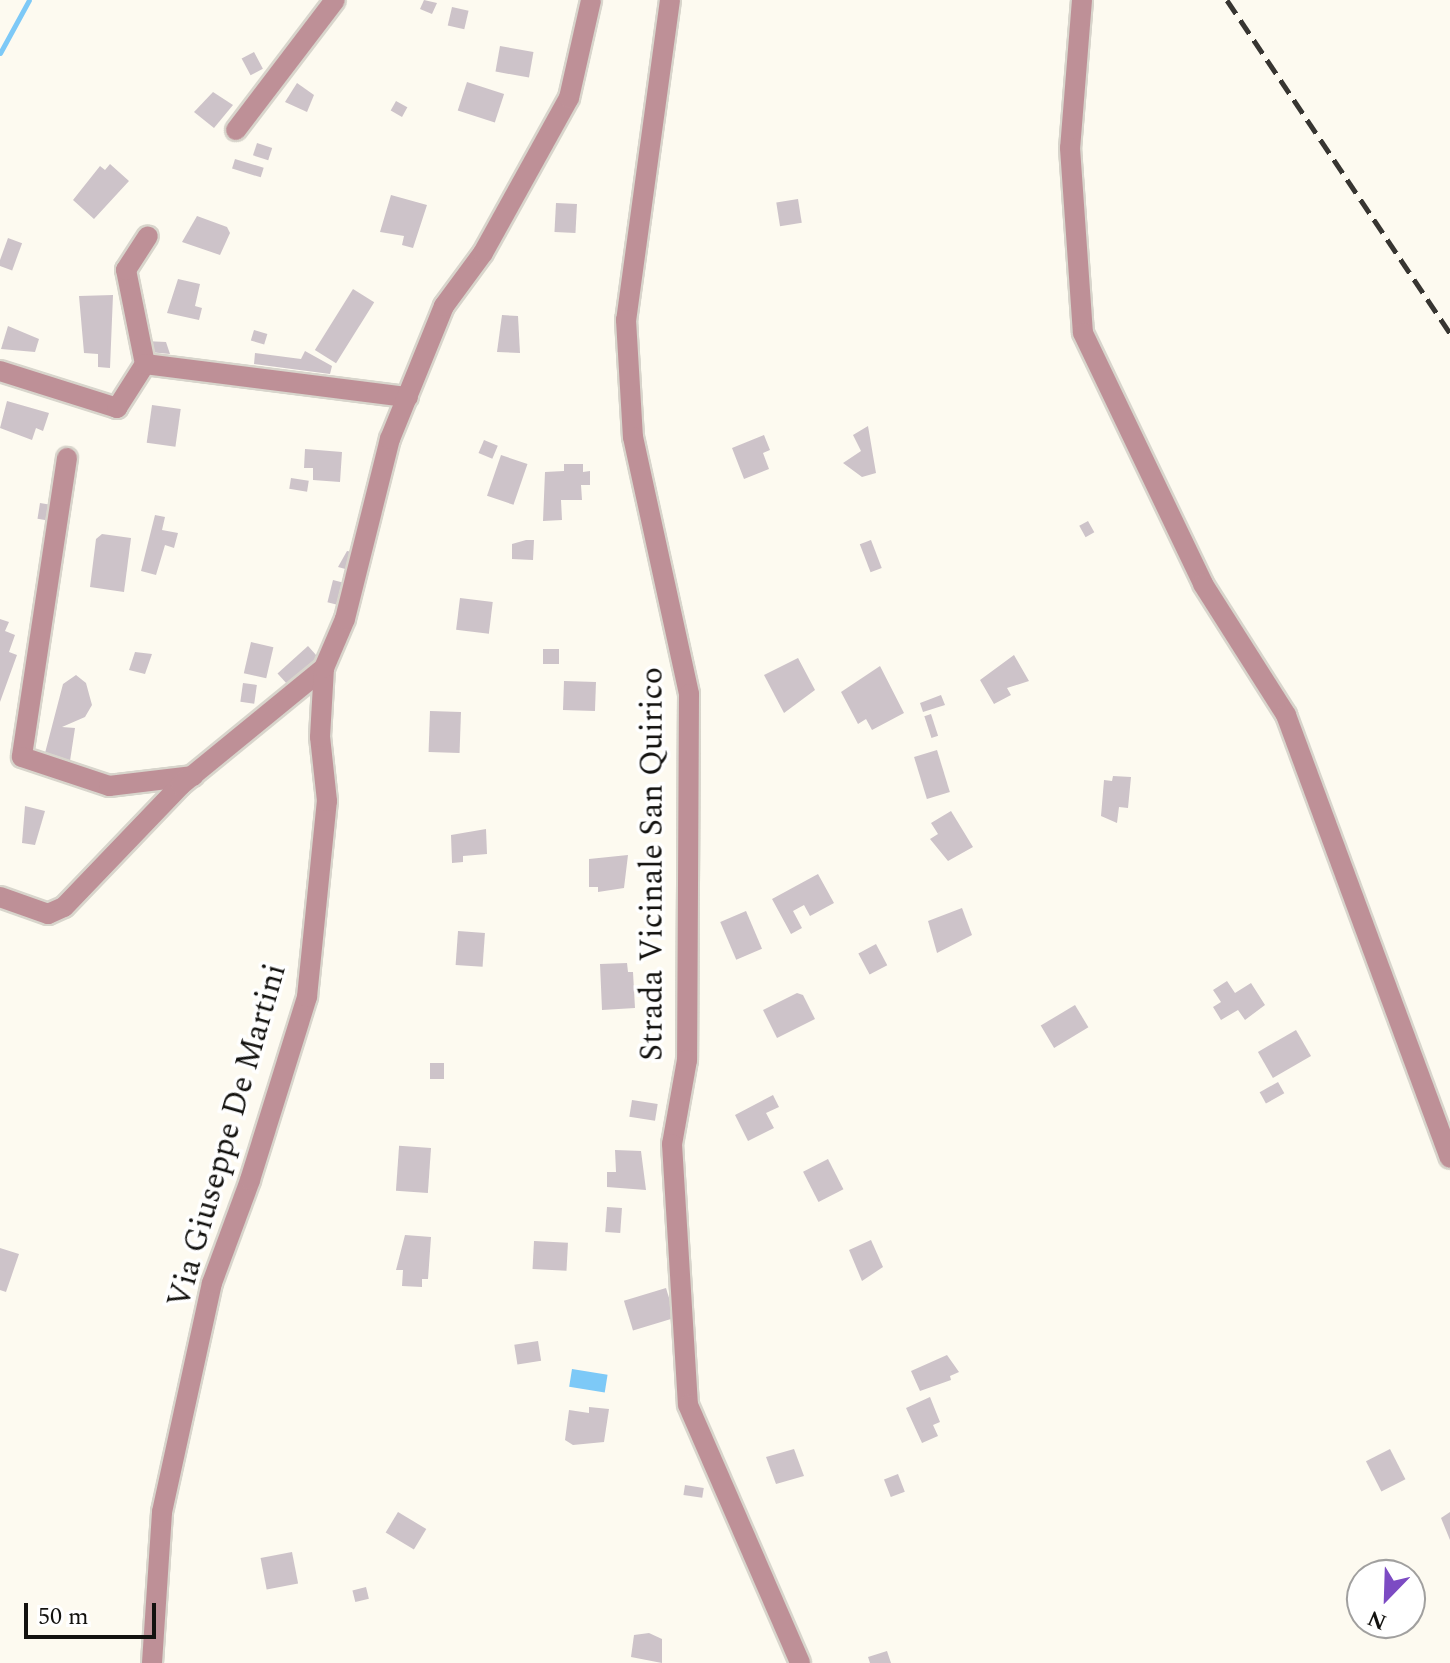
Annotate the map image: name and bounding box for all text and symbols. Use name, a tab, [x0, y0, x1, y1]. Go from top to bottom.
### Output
street label: Strada Vicinale San Quirico	[634, 667, 672, 1061]
street label: Via Giuseppe De Martini	[160, 959, 296, 1313]
north arrow	[1346, 1559, 1426, 1639]
scale bar	[28, 1587, 160, 1637]
text: 50 m	[38, 1599, 89, 1635]
text: N	[1363, 1601, 1392, 1638]

